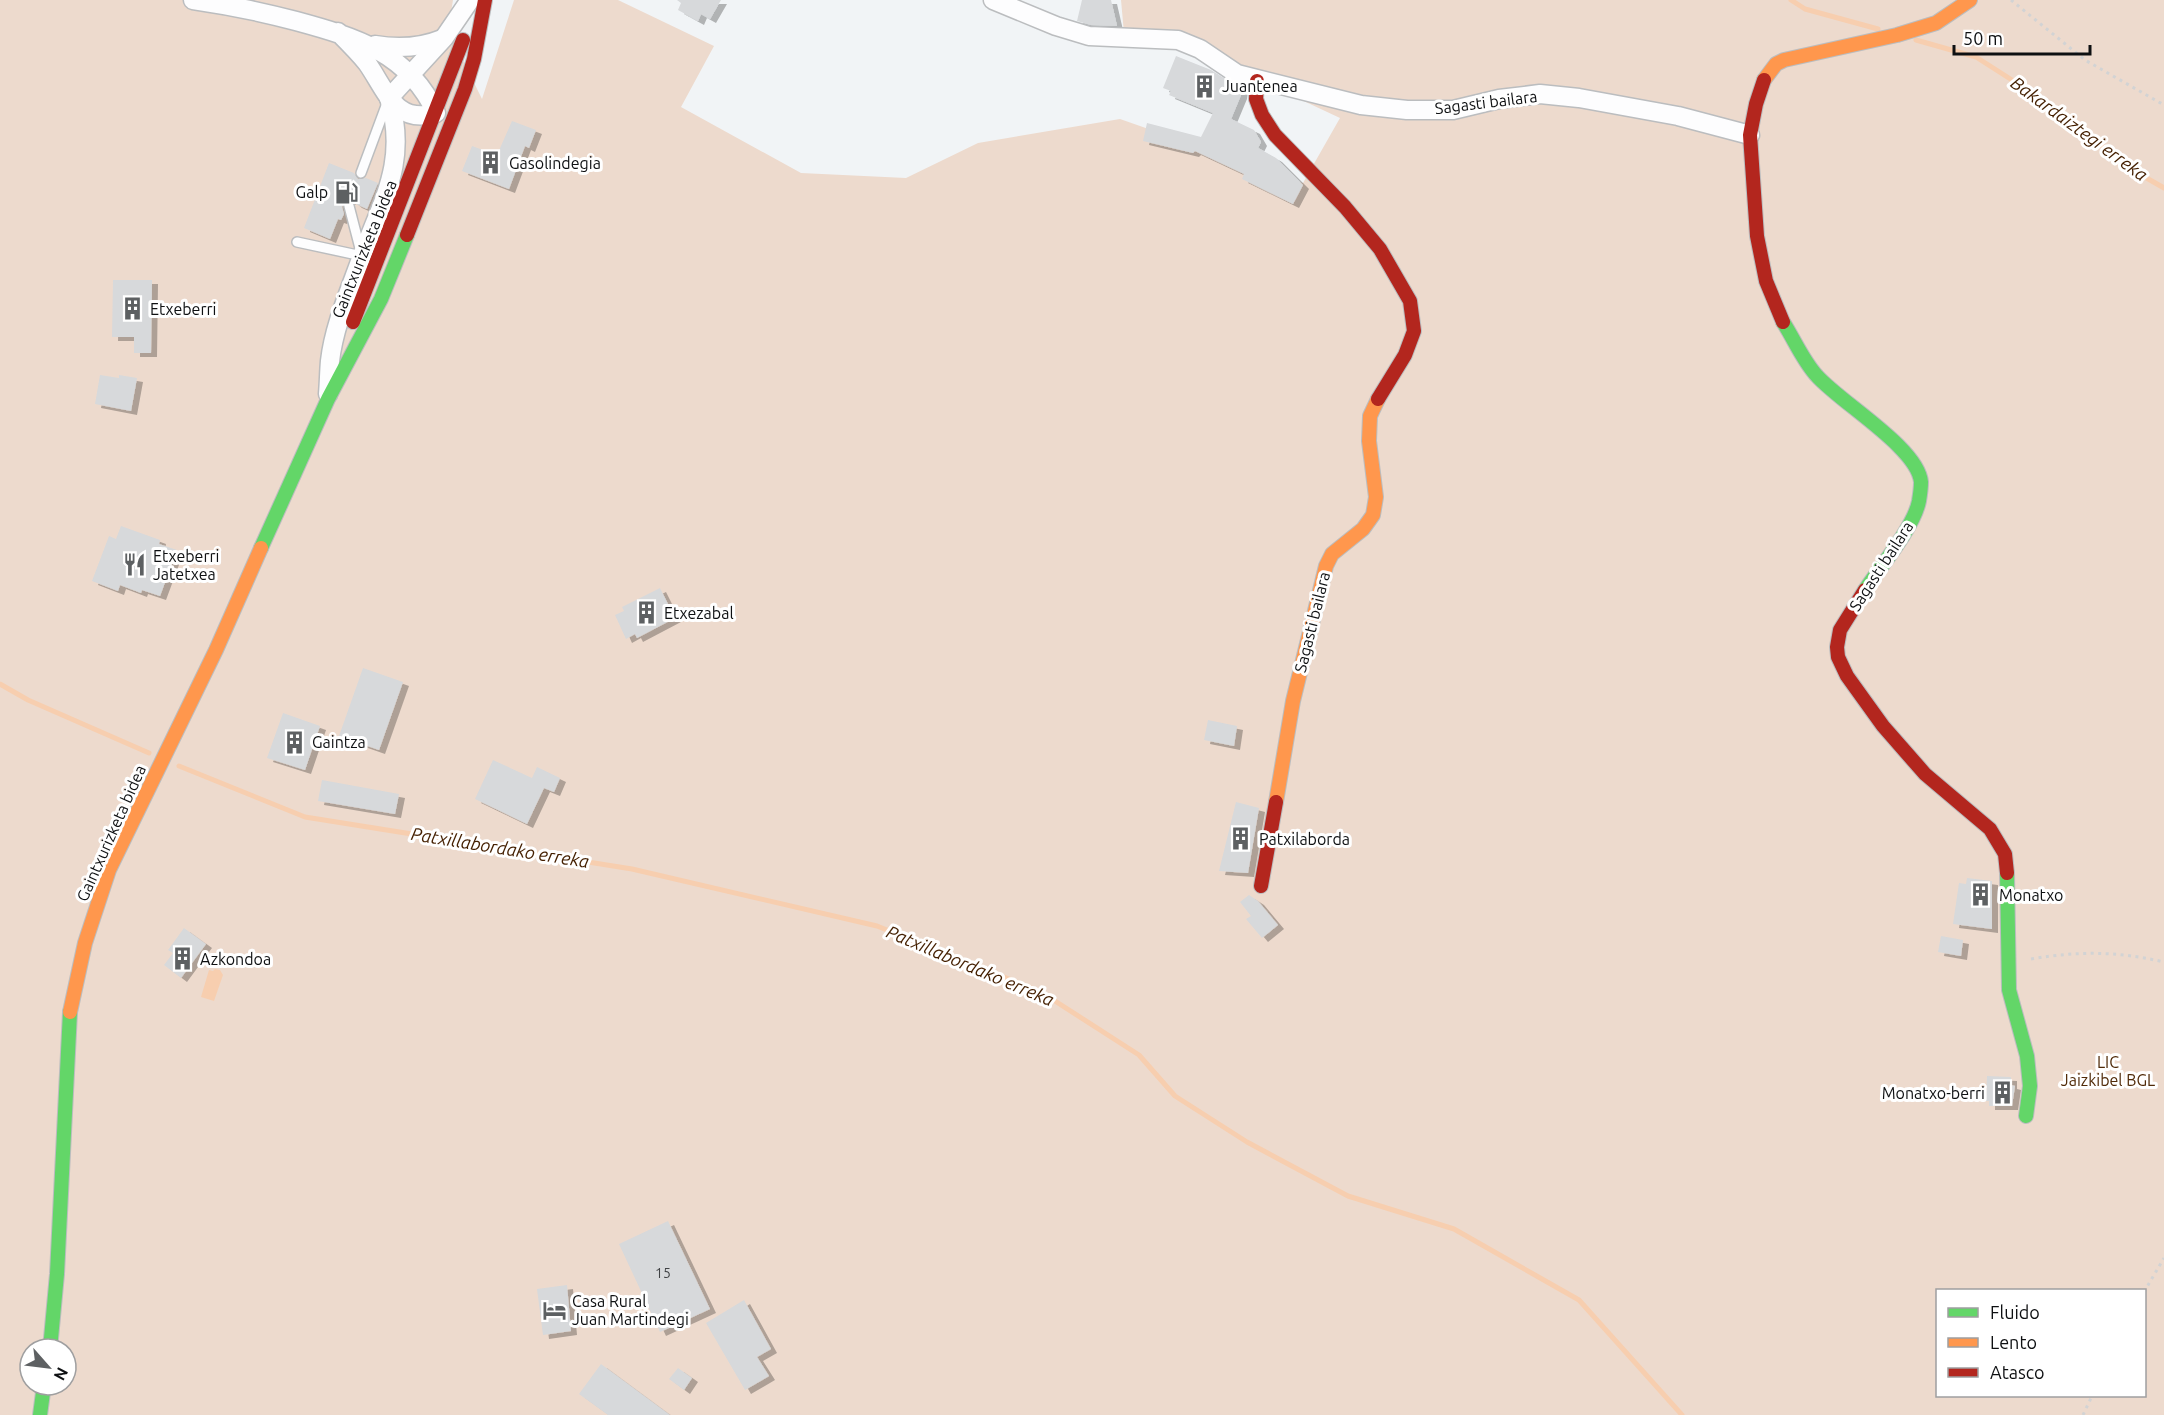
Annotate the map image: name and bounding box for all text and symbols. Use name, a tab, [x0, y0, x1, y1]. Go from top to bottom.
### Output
scale bar	[1954, 18, 2090, 56]
text: 50 m	[1963, 28, 2003, 48]
water label: Bakardaiztegi erreka	[2008, 72, 2152, 184]
building icon: Juantenea	[1191, 73, 1217, 99]
place label: Juantenea	[1222, 77, 1298, 95]
street label: Sagasti bailara	[1434, 87, 1538, 117]
building icon: Gasolindegia	[478, 150, 504, 176]
place label: Gasolindegia	[509, 154, 601, 172]
street label: Gaintxurizketa bidea	[328, 177, 400, 321]
fuel station icon: Galp	[333, 179, 359, 205]
place label: Galp	[296, 183, 328, 201]
building icon: Etxeberri	[119, 296, 145, 322]
place label: Etxeberri	[150, 300, 216, 318]
street label: Sagasti bailara	[1845, 518, 1917, 614]
place label: Etxeberri Jatetxea	[153, 547, 219, 583]
restaurant icon: Etxeberri Jatetxea	[122, 552, 148, 578]
street label: Sagasti bailara	[1291, 570, 1333, 674]
building icon: Etxezabal	[633, 600, 659, 626]
place label: Etxezabal	[664, 604, 734, 622]
building icon: Gaintza	[281, 729, 307, 755]
place label: Gaintza	[312, 733, 366, 751]
street label: Gaintxurizketa bidea	[73, 762, 149, 904]
water label: Patxillabordako erreka	[410, 823, 591, 871]
building icon: Patxilaborda	[1228, 826, 1254, 852]
place label: Patxilaborda	[1259, 830, 1350, 848]
building icon: Monatxo	[1968, 882, 1994, 908]
place label: Monatxo	[1999, 886, 2063, 904]
water label: Patxillabordako erreka	[884, 921, 1057, 1010]
building icon: Azkondoa	[169, 946, 195, 972]
place label: Azkondoa	[200, 950, 271, 968]
park label: LIC Jaizkibel BGL	[2061, 1053, 2155, 1089]
building icon: Monatxo-berri	[1990, 1080, 2016, 1106]
place label: Monatxo-berri	[1882, 1084, 1985, 1102]
house number: 15	[655, 1265, 671, 1281]
legend	[1936, 1289, 2146, 1397]
place label: Casa Rural Juan Martindegi	[572, 1292, 689, 1328]
hotel icon: Casa Rural Juan Martindegi	[541, 1297, 567, 1323]
text: Fluido	[1990, 1302, 2040, 1322]
text: Lento	[1990, 1332, 2037, 1352]
north arrow	[18, 1337, 78, 1397]
text: Atasco	[1990, 1362, 2045, 1382]
text: N	[50, 1365, 72, 1384]

